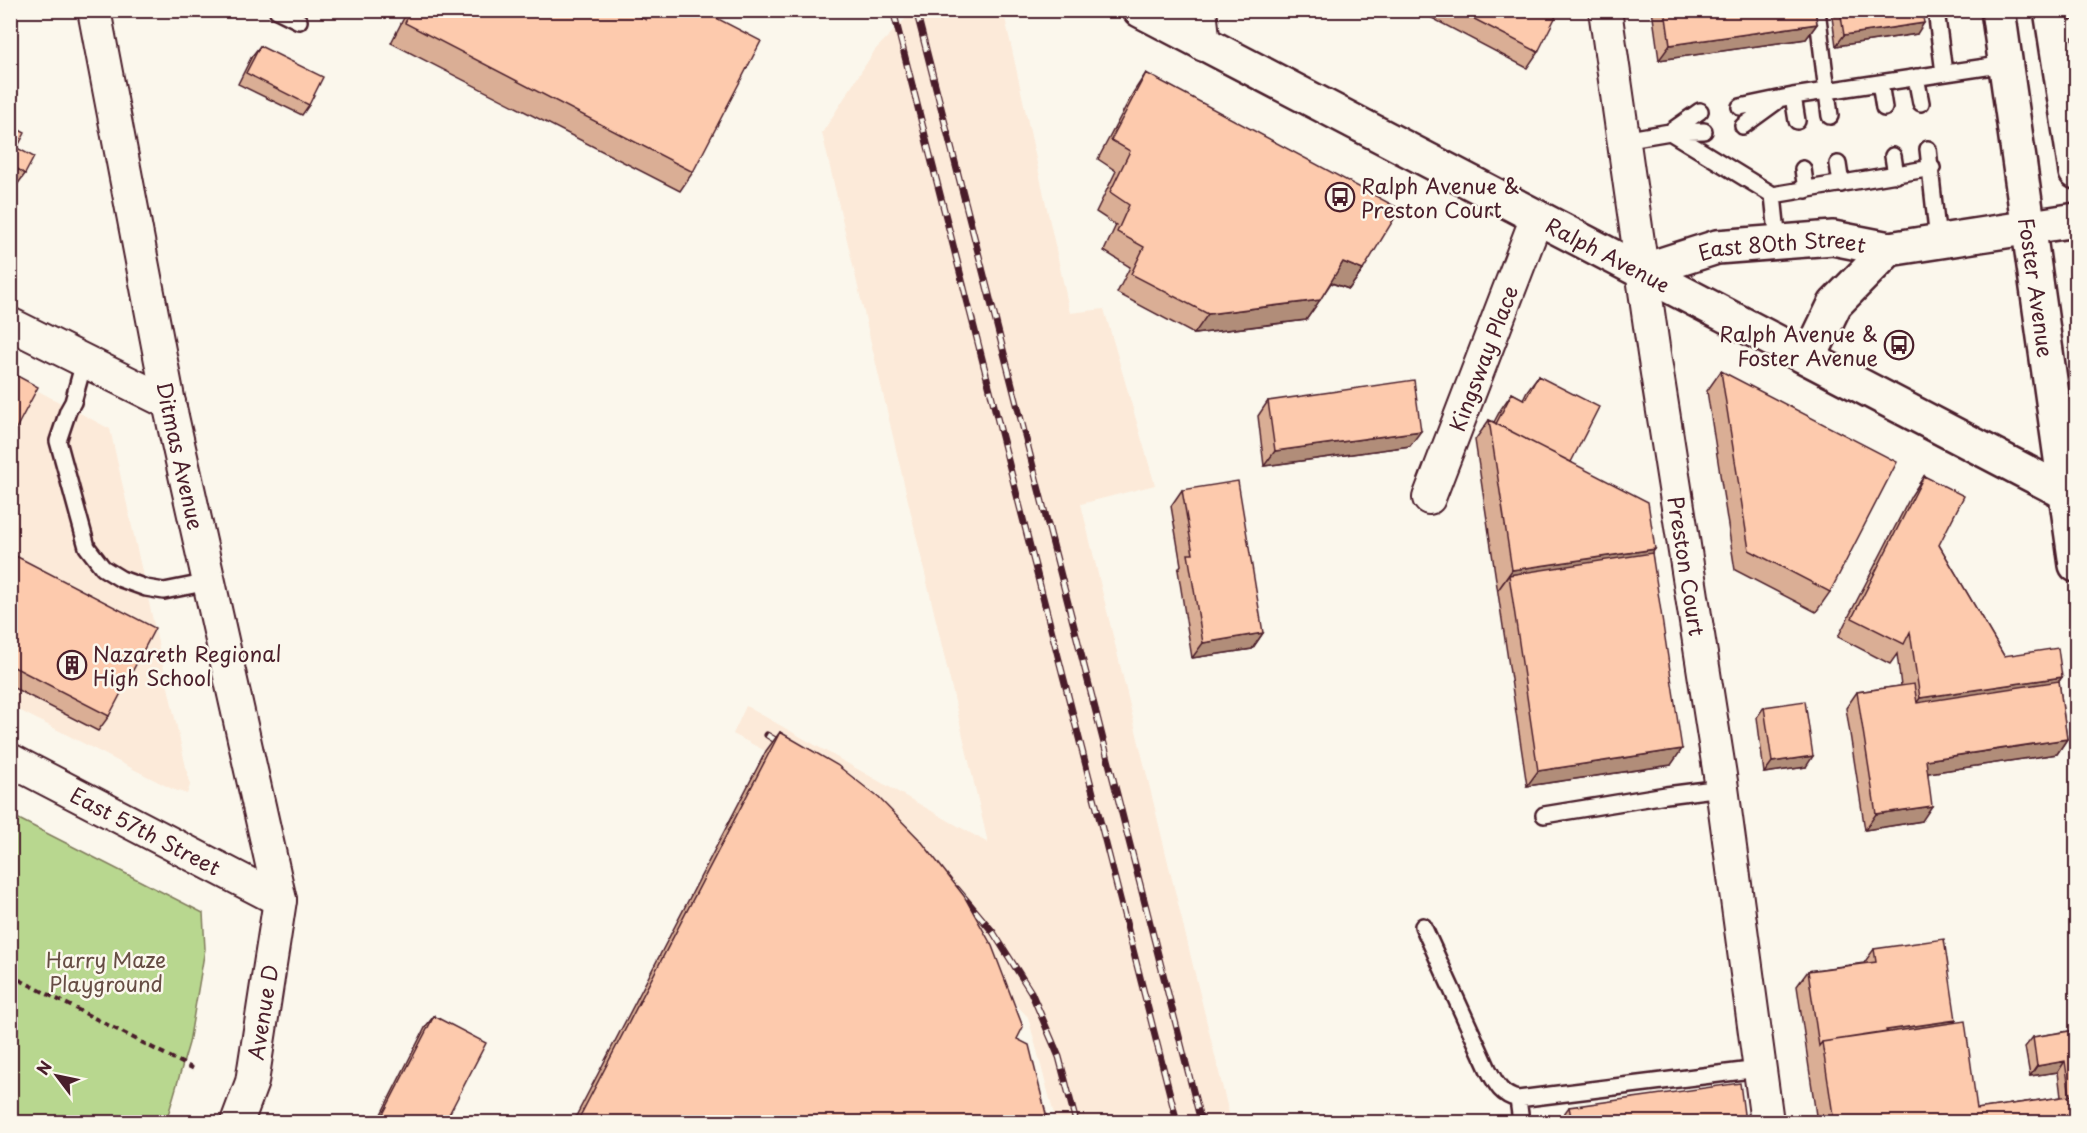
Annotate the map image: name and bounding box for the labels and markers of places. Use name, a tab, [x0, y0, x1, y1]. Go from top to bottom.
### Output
place label: Ralph Avenue & Preston Court	[1361, 169, 1520, 225]
bus stop icon: Ralph Avenue & Preston Court	[1324, 181, 1356, 213]
place label: Ralph Avenue & Foster Avenue	[1719, 317, 1878, 373]
bus stop icon: Ralph Avenue & Foster Avenue	[1883, 329, 1915, 361]
place label: Nazareth Regional High School	[93, 637, 281, 693]
building icon: Nazareth Regional High School	[56, 649, 88, 681]

